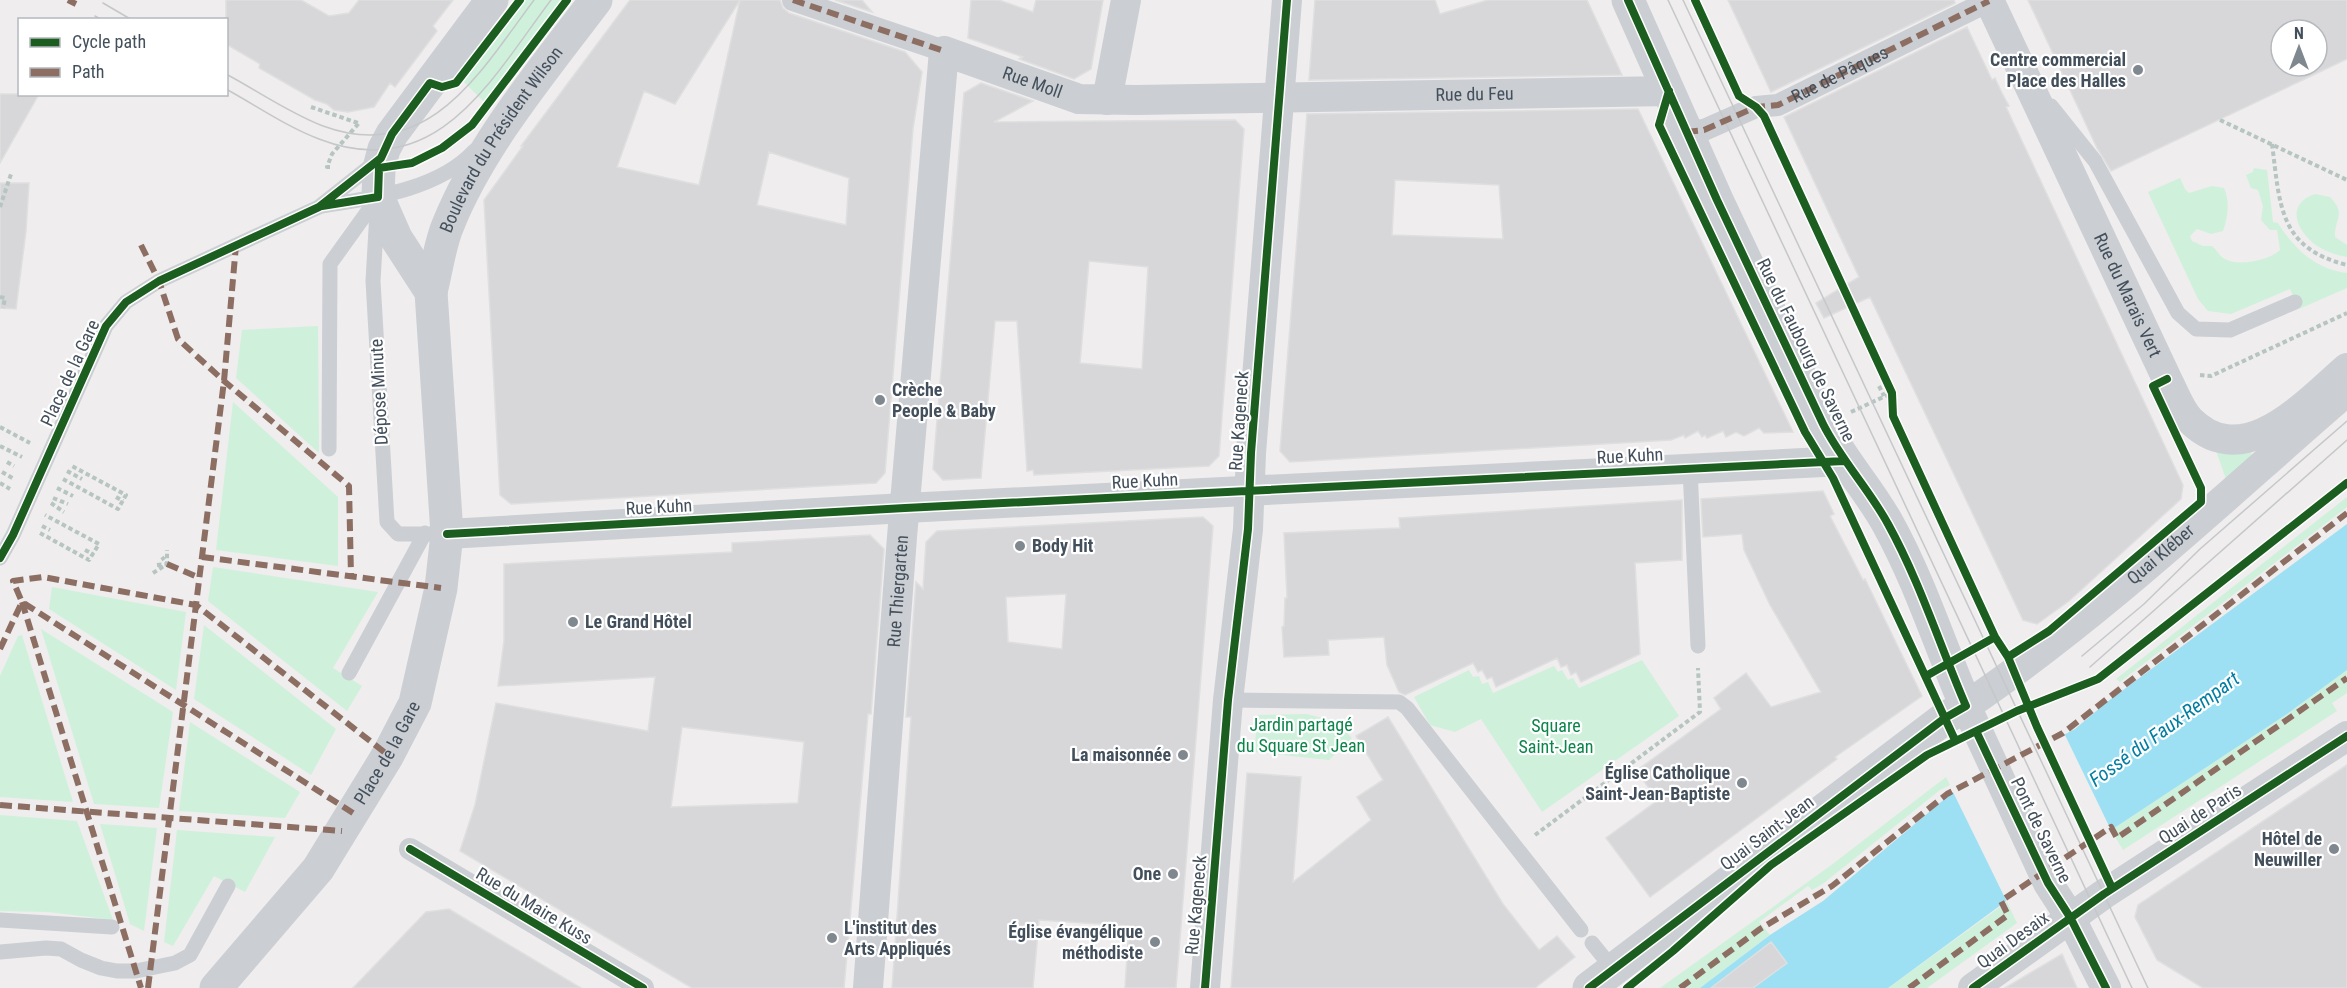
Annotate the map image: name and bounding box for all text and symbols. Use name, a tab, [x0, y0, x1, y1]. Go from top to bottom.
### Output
legend	[18, 18, 228, 96]
north arrow	[2269, 18, 2329, 78]
text: N	[2294, 24, 2304, 43]
text: Cycle path	[72, 31, 146, 52]
street label: Rue de Pâques	[1788, 41, 1891, 107]
street label: Boulevard du Président Wilson	[435, 42, 567, 235]
place label: Centre commercial Place des Halles	[1990, 49, 2126, 91]
text: Path	[72, 61, 105, 82]
street label: Rue Moll	[1000, 62, 1065, 102]
marker: Centre commercial Place des Halles	[2131, 63, 2145, 77]
street label: Rue du Feu	[1435, 83, 1514, 105]
street label: Rue du Marais Vert	[2090, 230, 2166, 360]
street label: Rue du Faubourg de Saverne	[1753, 255, 1860, 445]
street label: Place de la Gare	[36, 316, 103, 429]
street label: Dépose Minute	[365, 338, 392, 446]
street label: Rue Kageneck	[1225, 370, 1252, 472]
place label: Crèche People & Baby	[892, 379, 996, 421]
marker: Crèche People & Baby	[873, 393, 887, 407]
street label: Rue Kuhn	[1596, 443, 1664, 468]
street label: Rue Kuhn	[1111, 468, 1179, 493]
street label: Rue Kuhn	[625, 494, 693, 519]
street label: Quai Kléber	[2122, 519, 2198, 589]
street label: Rue Thiergarten	[883, 534, 912, 648]
place label: Body Hit	[1032, 535, 1094, 556]
marker: Body Hit	[1013, 539, 1027, 553]
place label: Le Grand Hôtel	[585, 611, 692, 632]
marker: Le Grand Hôtel	[566, 615, 580, 629]
water label: Fossé du Faux-Rempart	[2084, 666, 2244, 792]
street label: Place de la Gare	[349, 698, 424, 808]
park label: Jardin partagé du Square St Jean	[1237, 714, 1365, 756]
park label: Square Saint-Jean	[1518, 715, 1594, 757]
place label: La maisonnée	[1071, 744, 1171, 765]
marker: La maisonnée	[1176, 748, 1190, 762]
place label: Église Catholique Saint-Jean-Baptiste	[1585, 762, 1730, 804]
street label: Pont de Saverne	[2007, 773, 2076, 886]
marker: Église Catholique Saint-Jean-Baptiste	[1735, 776, 1749, 790]
street label: Quai de Paris	[2154, 779, 2245, 848]
street label: Quai Saint-Jean	[1716, 791, 1818, 875]
place label: Hôtel de Neuwiller	[2254, 828, 2322, 870]
marker: Hôtel de Neuwiller	[2327, 842, 2341, 856]
street label: Rue Kageneck	[1181, 854, 1210, 956]
street label: Rue du Maire Kuss	[472, 863, 596, 948]
place label: One	[1133, 863, 1161, 884]
marker: One	[1166, 867, 1180, 881]
street label: Quai Desaix	[1973, 906, 2053, 973]
place label: L'institut des Arts Appliqués	[844, 917, 951, 959]
place label: Église évangélique méthodiste	[1008, 921, 1143, 963]
marker: L'institut des Arts Appliqués	[825, 931, 839, 945]
marker: Église évangélique méthodiste	[1148, 935, 1162, 949]

